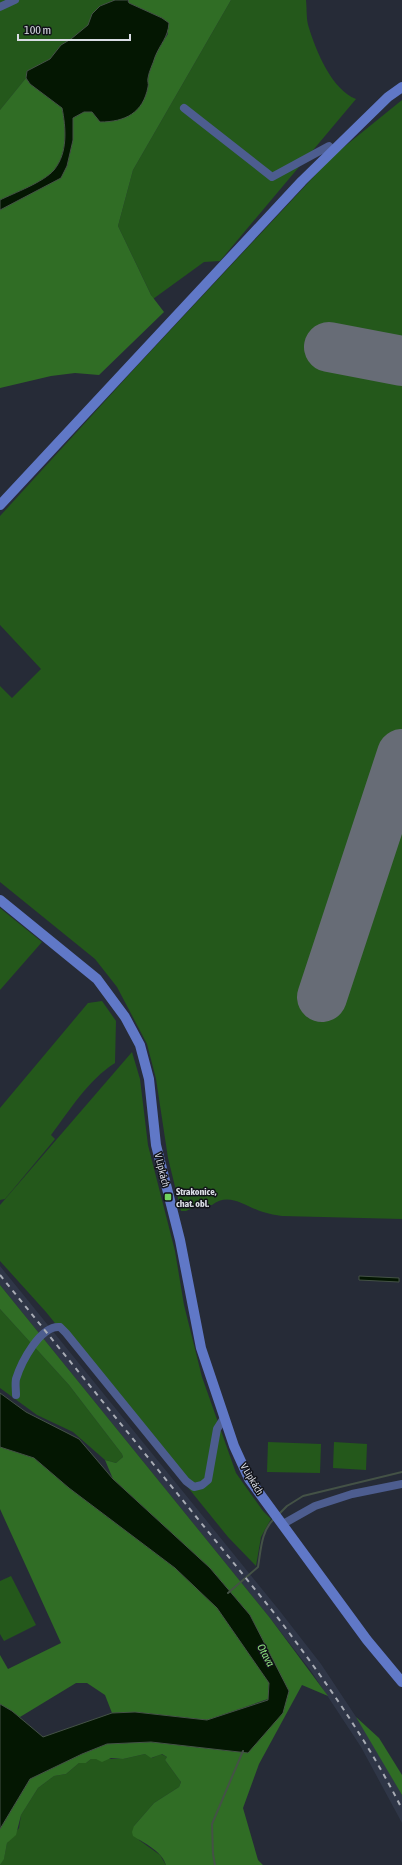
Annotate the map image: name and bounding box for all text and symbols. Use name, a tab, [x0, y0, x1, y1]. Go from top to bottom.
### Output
scale bar	[18, 16, 130, 42]
text: 100 m	[24, 23, 51, 37]
street label: V Lipkách	[152, 1152, 172, 1188]
place label: Strakonice, chat. obl.	[176, 1186, 217, 1209]
marker: Strakonice, chat. obl.	[163, 1192, 173, 1202]
street label: V Lipkách	[238, 1461, 266, 1497]
water label: Otava	[255, 1642, 277, 1668]

